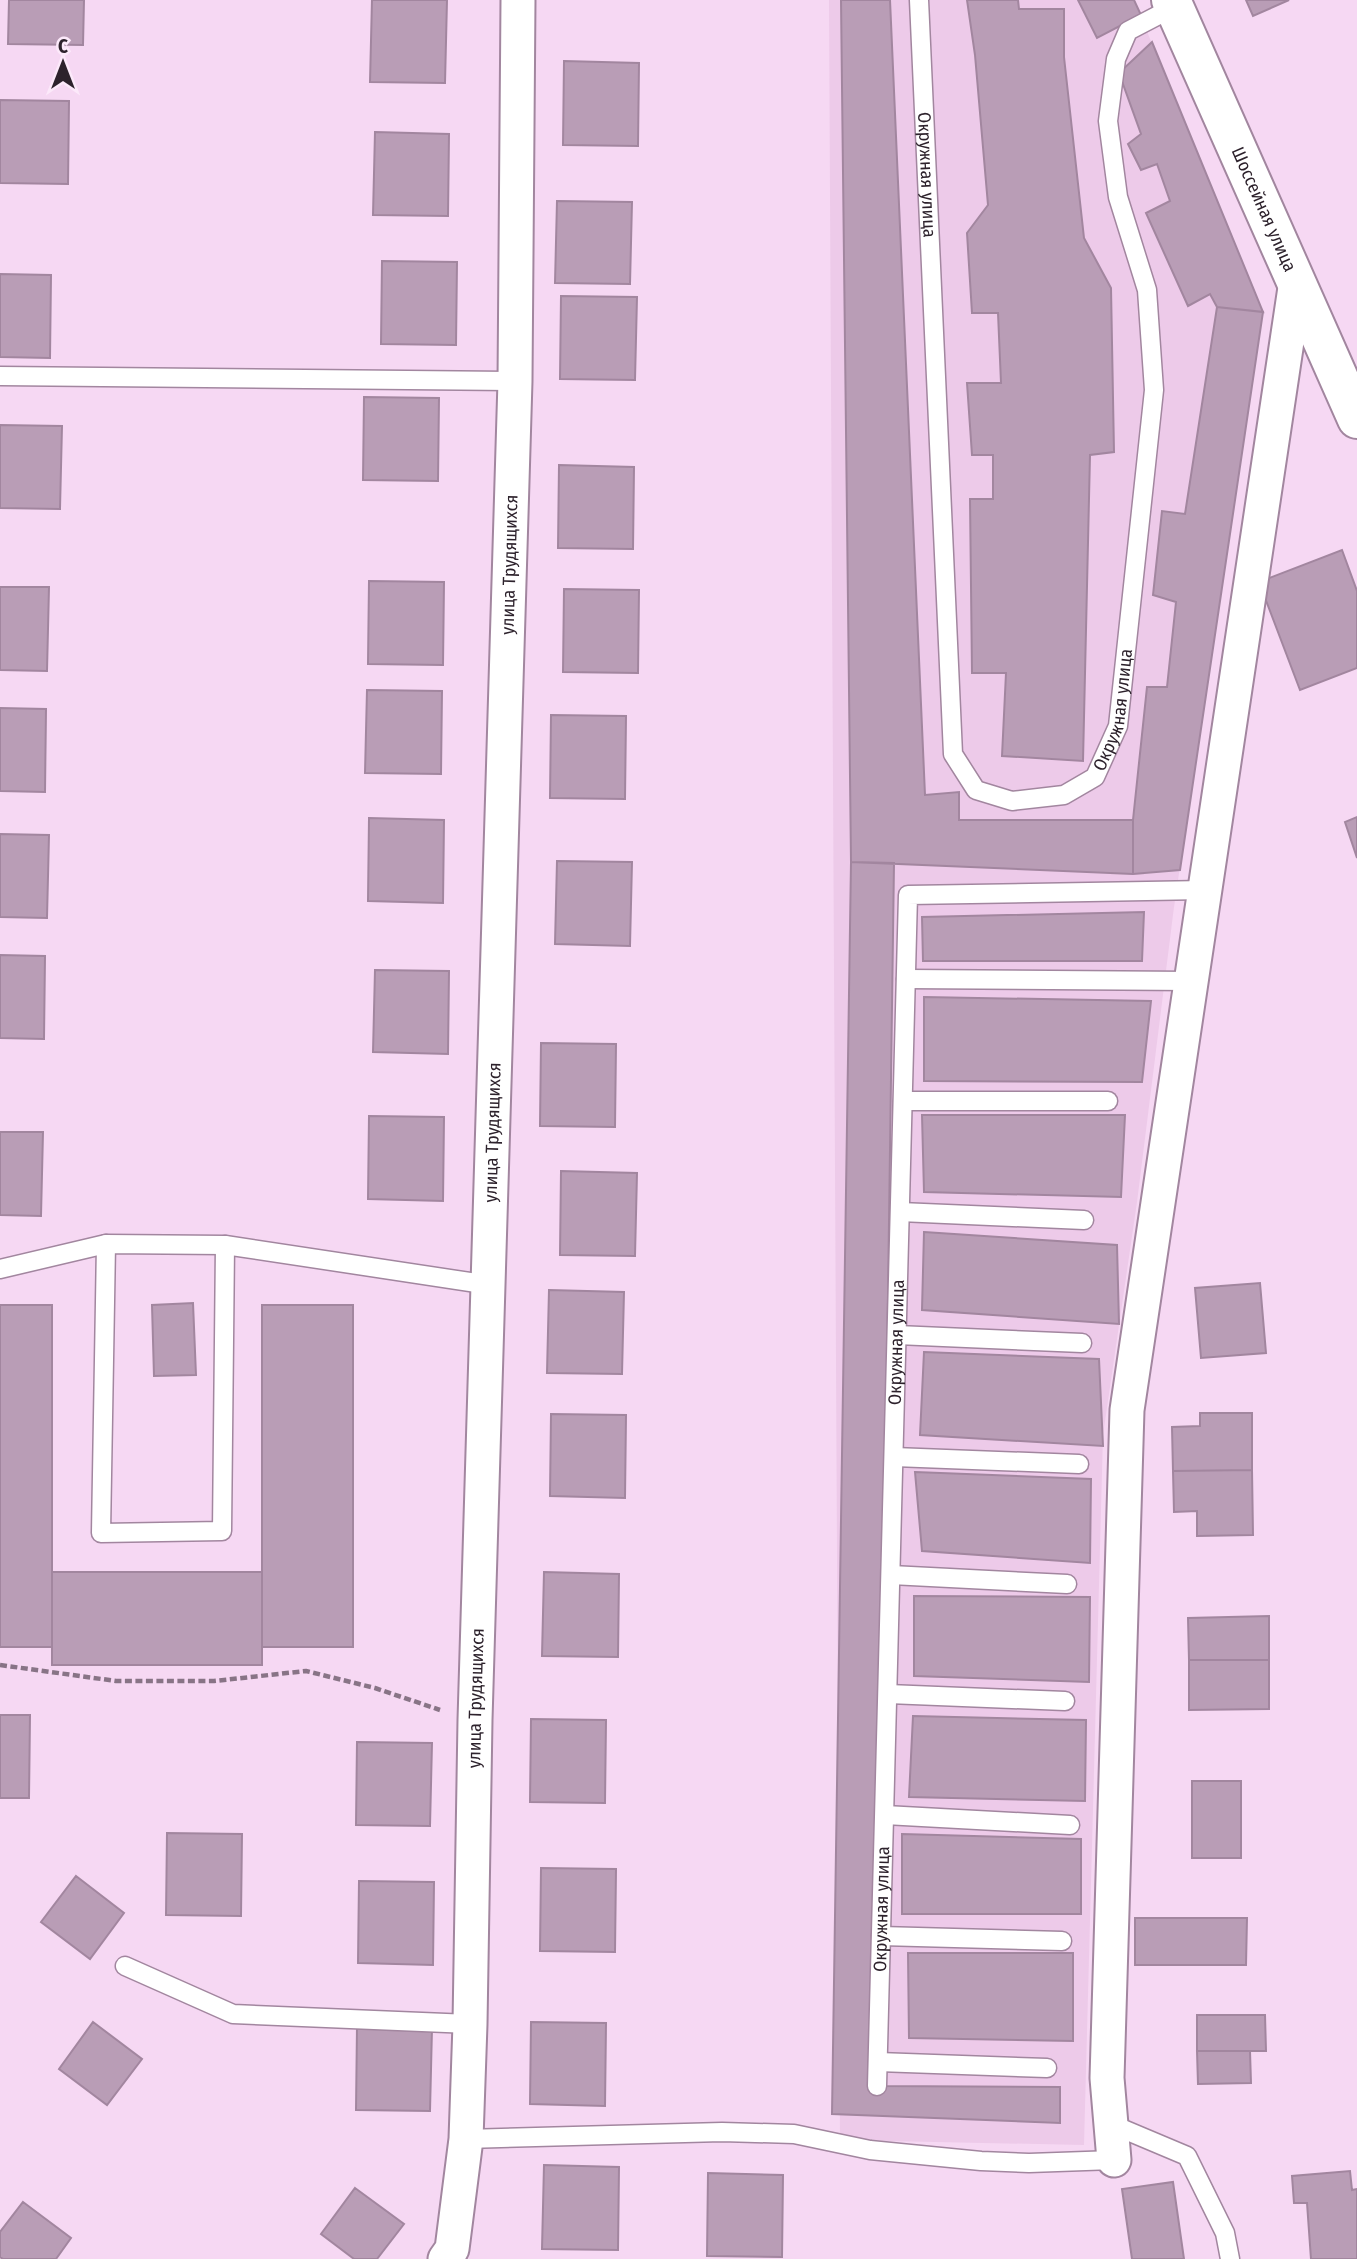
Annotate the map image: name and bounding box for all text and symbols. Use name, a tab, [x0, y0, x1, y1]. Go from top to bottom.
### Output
north arrow	[28, 28, 98, 98]
text: С	[58, 35, 68, 58]
street label: Окружная улица	[913, 112, 941, 238]
street label: Шоссейная улица	[1227, 143, 1301, 275]
street label: улица Трудящихся	[496, 494, 523, 635]
street label: Окружная улица	[1088, 648, 1137, 774]
street label: улица Трудящихся	[479, 1062, 506, 1203]
street label: Окружная улица	[884, 1279, 909, 1405]
street label: улица Трудящихся	[463, 1628, 489, 1768]
street label: Окружная улица	[869, 1846, 894, 1972]

